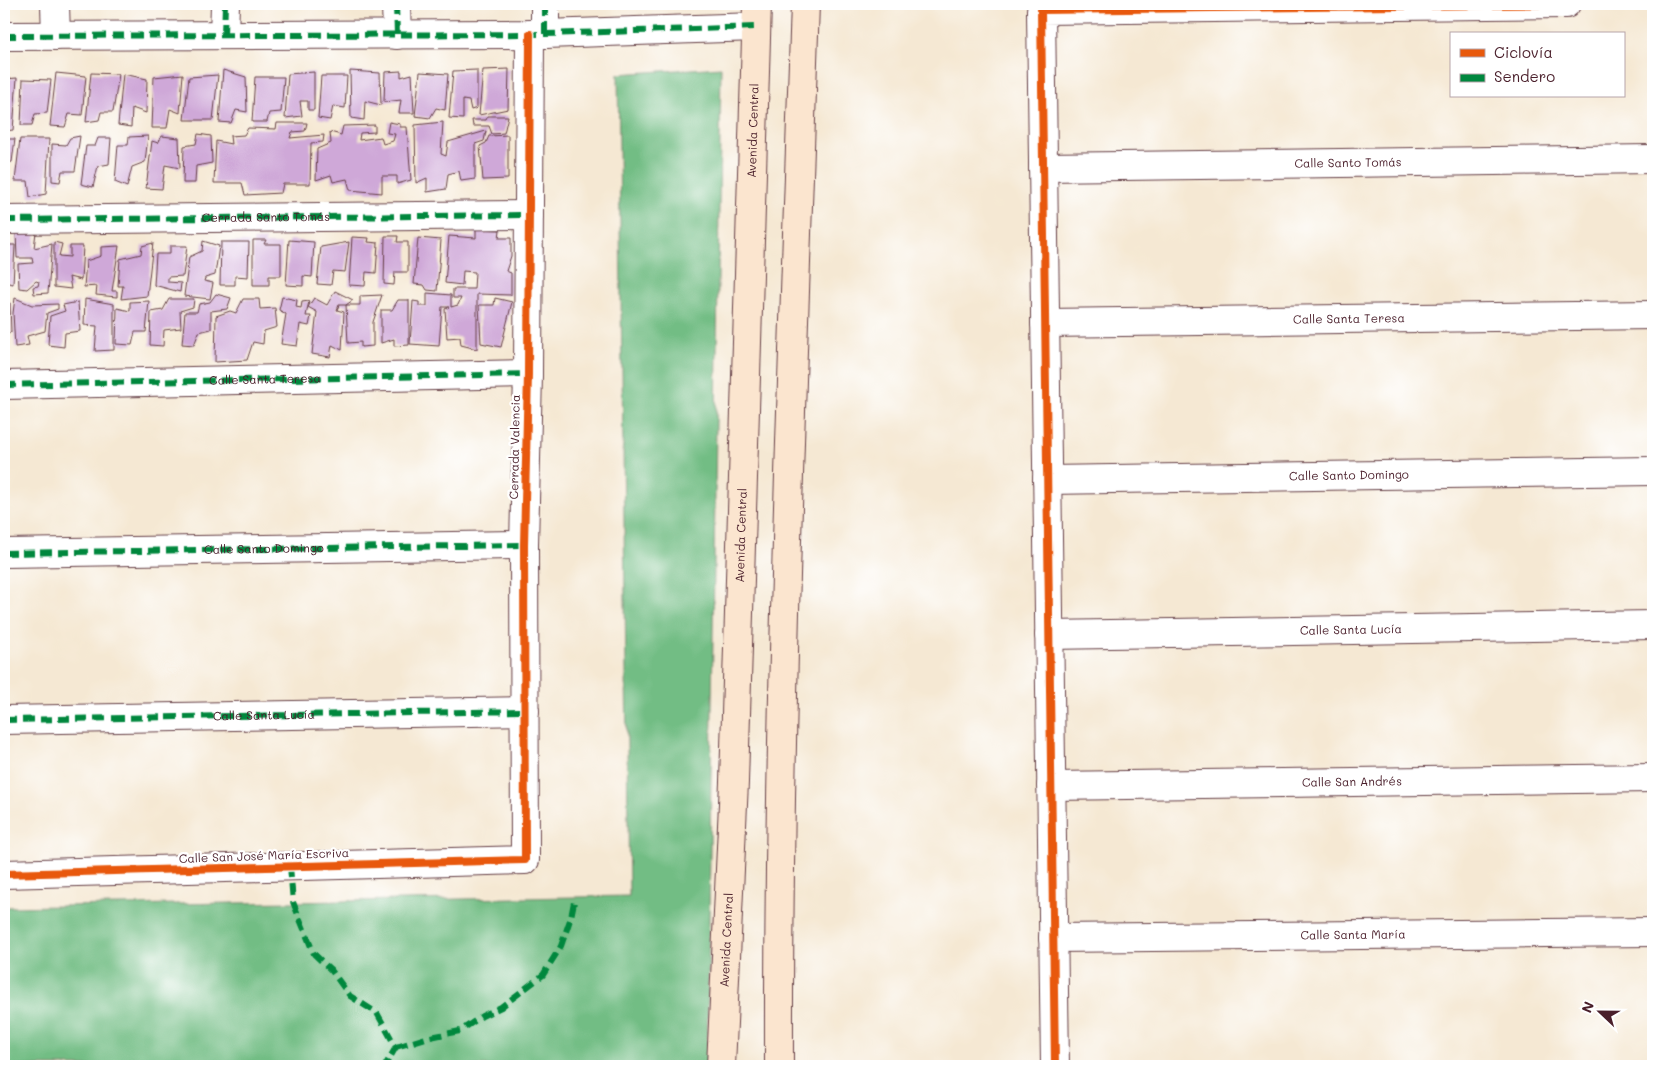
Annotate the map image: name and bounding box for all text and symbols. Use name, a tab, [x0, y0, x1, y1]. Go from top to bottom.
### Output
legend	[1450, 32, 1624, 98]
text: Ciclovía	[1494, 42, 1553, 62]
text: Sendero	[1494, 66, 1555, 86]
street label: Avenida Central	[743, 83, 762, 178]
street label: Calle Santo Tomás	[1294, 153, 1402, 171]
street label: Cerrada Santo Tomás	[202, 208, 330, 225]
street label: Calle Santa Teresa	[1293, 309, 1405, 327]
street label: Calle Santa Teresa	[209, 369, 321, 388]
street label: Cerrada Valencia	[505, 394, 523, 500]
street label: Calle Santo Domingo	[1289, 466, 1409, 483]
street label: Avenida Central	[731, 488, 750, 583]
street label: Calle Santo Domingo	[204, 539, 324, 557]
street label: Calle Santa Lucía	[1300, 620, 1402, 638]
street label: Calle Santa Lucía	[213, 706, 315, 723]
street label: Calle San Andrés	[1302, 772, 1402, 790]
street label: Calle San José María Escriva	[179, 844, 349, 866]
street label: Avenida Central	[716, 892, 736, 988]
street label: Calle Santa María	[1300, 925, 1406, 943]
north arrow	[1574, 988, 1624, 1038]
text: N	[1577, 998, 1598, 1015]

